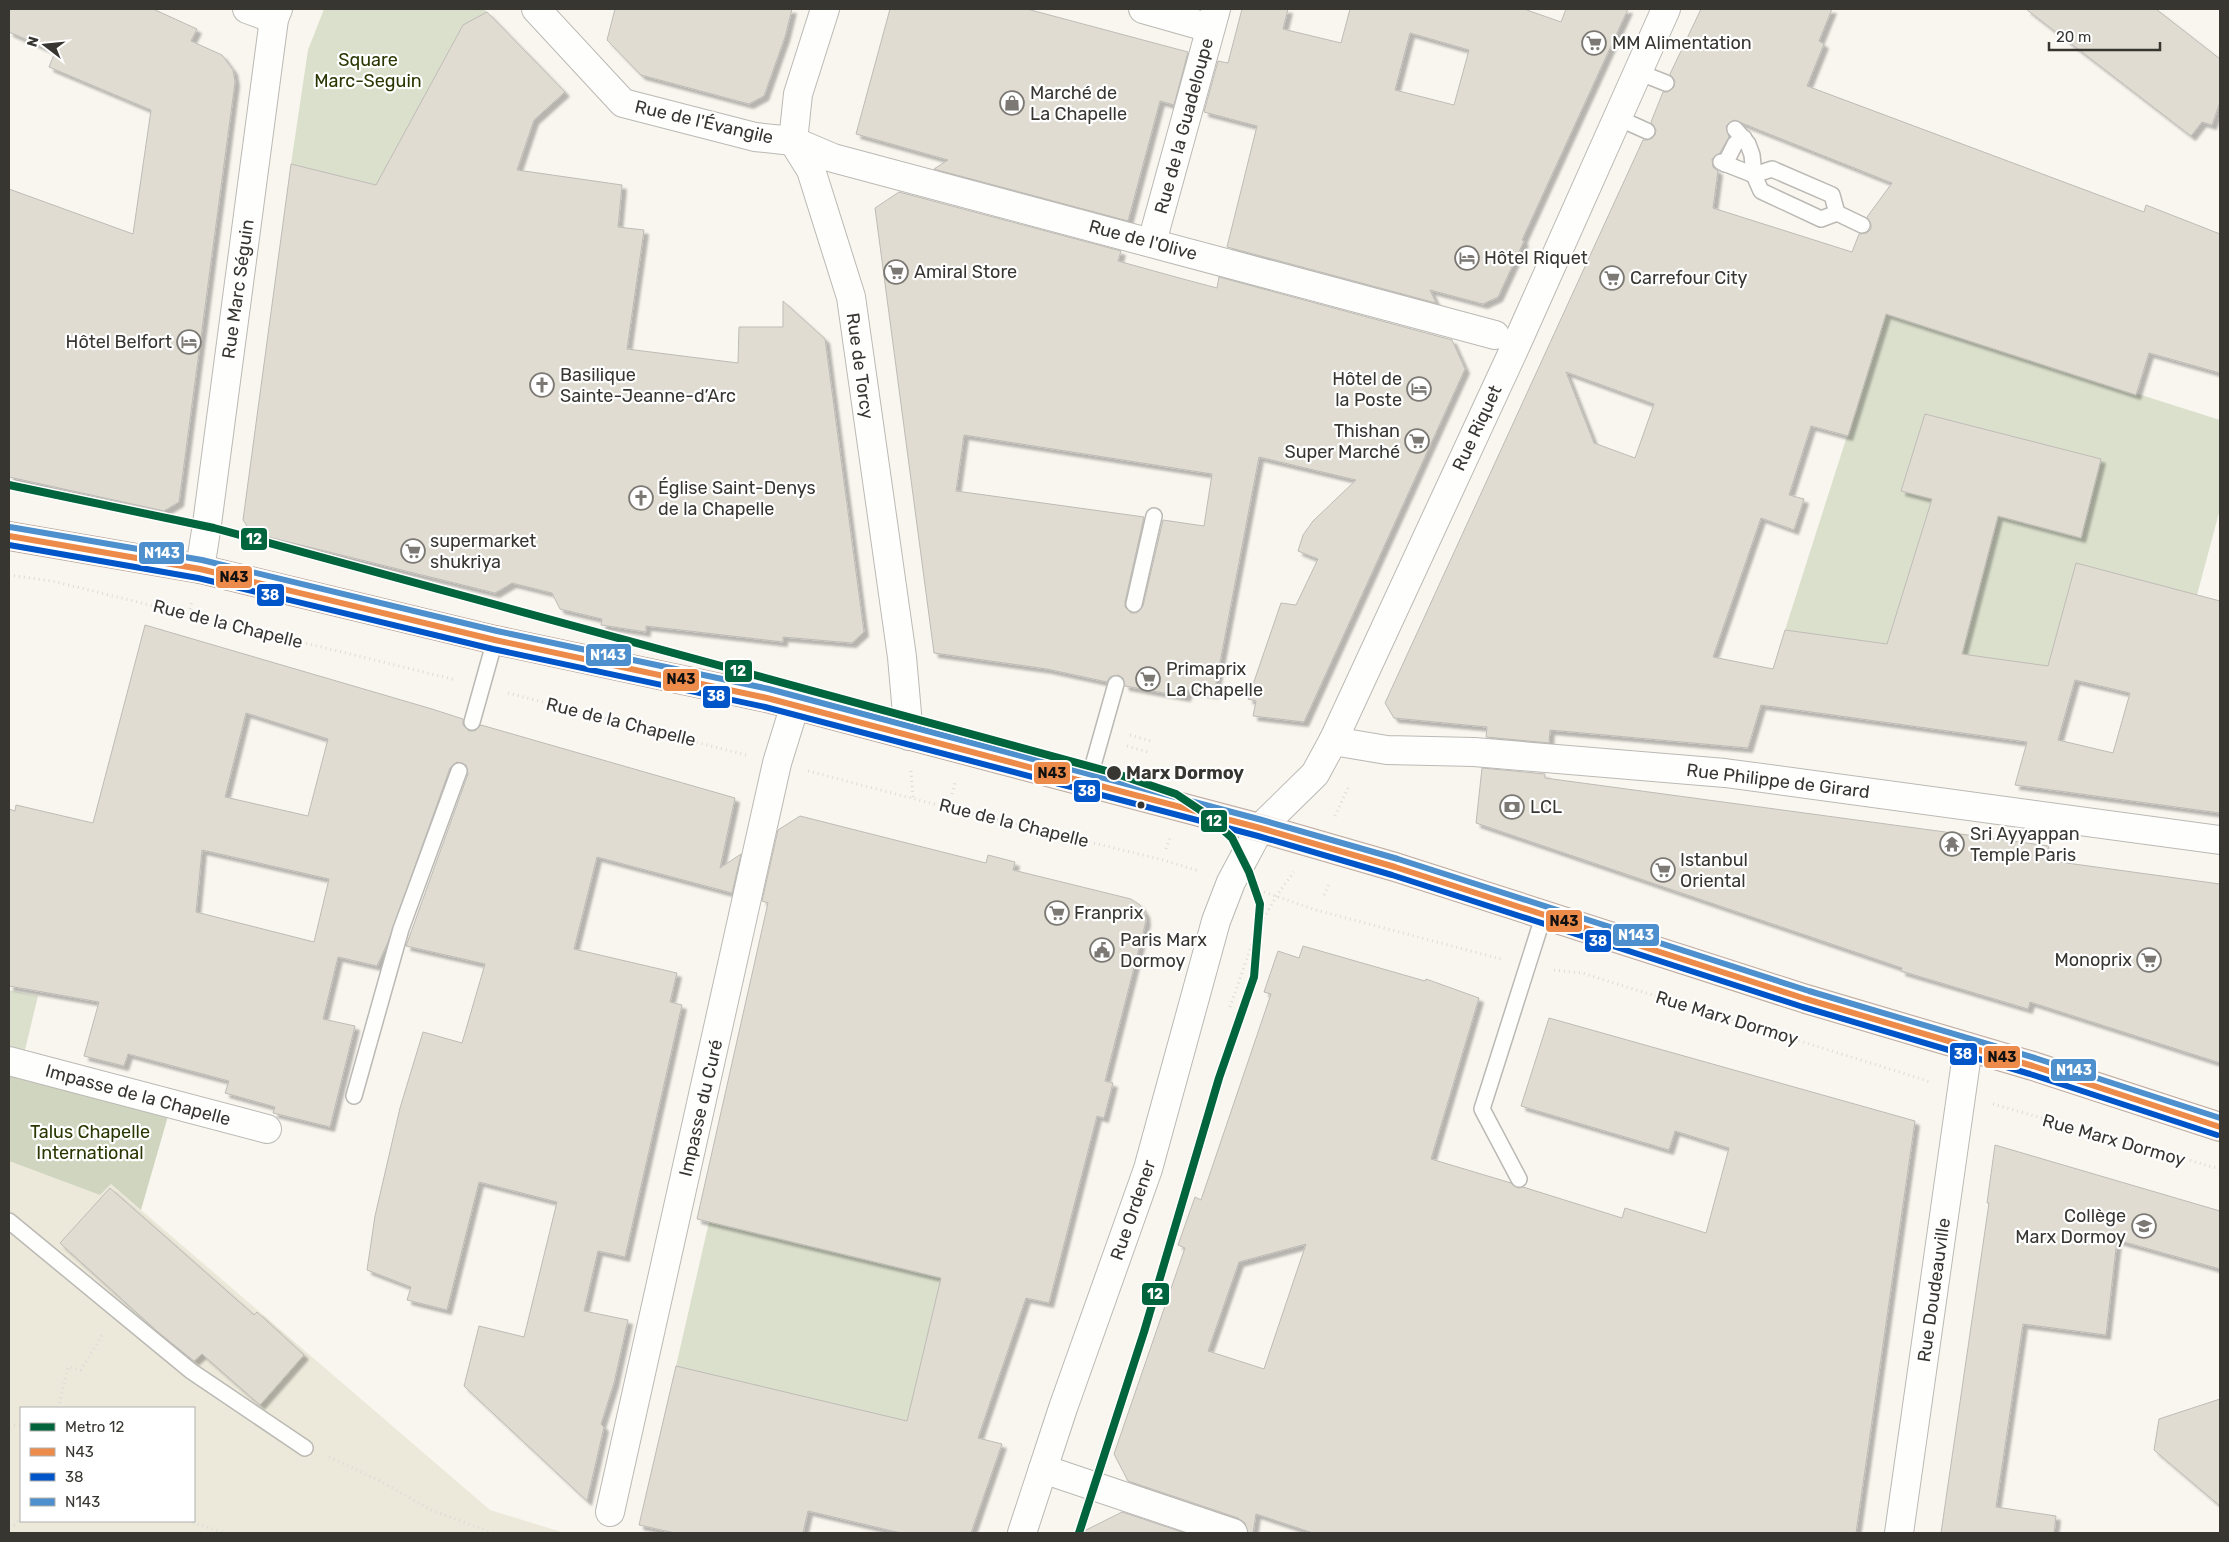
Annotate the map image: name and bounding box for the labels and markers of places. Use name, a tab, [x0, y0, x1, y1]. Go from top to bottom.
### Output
supermarket icon: MM Alimentation	[1581, 30, 1607, 56]
place label: MM Alimentation	[1612, 32, 1752, 54]
place label: Marché de La Chapelle	[1030, 82, 1127, 125]
shop icon: Marché de La Chapelle	[999, 90, 1025, 116]
hotel icon: Hôtel Riquet	[1454, 245, 1480, 271]
place label: Hôtel Riquet	[1484, 247, 1588, 269]
supermarket icon: Amiral Store	[883, 259, 909, 285]
place label: Amiral Store	[914, 261, 1017, 283]
supermarket icon: Carrefour City	[1599, 265, 1625, 291]
place label: Carrefour City	[1630, 267, 1748, 289]
hotel icon: Hôtel Belfort	[176, 329, 202, 355]
place label: Hôtel Belfort	[66, 331, 172, 353]
place label: Basilique Sainte-Jeanne-d’Arc	[560, 364, 736, 407]
place label: Hôtel de la Poste	[1332, 368, 1402, 411]
church icon: Basilique Sainte-Jeanne-d’Arc	[529, 372, 555, 398]
hotel icon: Hôtel de la Poste	[1406, 376, 1432, 402]
place label: Thishan Super Marché	[1284, 420, 1400, 463]
supermarket icon: Thishan Super Marché	[1404, 428, 1430, 454]
place label: Église Saint-Denys de la Chapelle	[658, 477, 816, 520]
church icon: Église Saint-Denys de la Chapelle	[628, 485, 654, 511]
place label: supermarket shukriya	[430, 530, 536, 573]
supermarket icon: supermarket shukriya	[400, 538, 426, 564]
place label: Primaprix La Chapelle	[1166, 658, 1263, 701]
supermarket icon: Primaprix La Chapelle	[1135, 666, 1161, 692]
place label: Marx Dormoy	[1126, 762, 1244, 784]
marker: Marx Dormoy	[1105, 764, 1123, 782]
bank icon: LCL	[1499, 794, 1525, 820]
place label: LCL	[1530, 796, 1562, 818]
unlabelled marker	[1136, 800, 1146, 810]
place label: Sri Ayyappan Temple Paris	[1970, 823, 2080, 866]
temple icon: Sri Ayyappan Temple Paris	[1939, 831, 1965, 857]
place label: Istanbul Oriental	[1680, 849, 1748, 892]
supermarket icon: Istanbul Oriental	[1650, 857, 1676, 883]
supermarket icon: Franprix	[1044, 900, 1070, 926]
place label: Franprix	[1074, 902, 1144, 924]
place label: Paris Marx Dormoy	[1120, 929, 1207, 972]
public building icon: Paris Marx Dormoy	[1089, 937, 1115, 963]
supermarket icon: Monoprix	[2136, 947, 2162, 973]
place label: Monoprix	[2055, 949, 2132, 971]
place label: Collège Marx Dormoy	[2015, 1205, 2126, 1248]
school or university icon: Collège Marx Dormoy	[2131, 1213, 2157, 1239]

